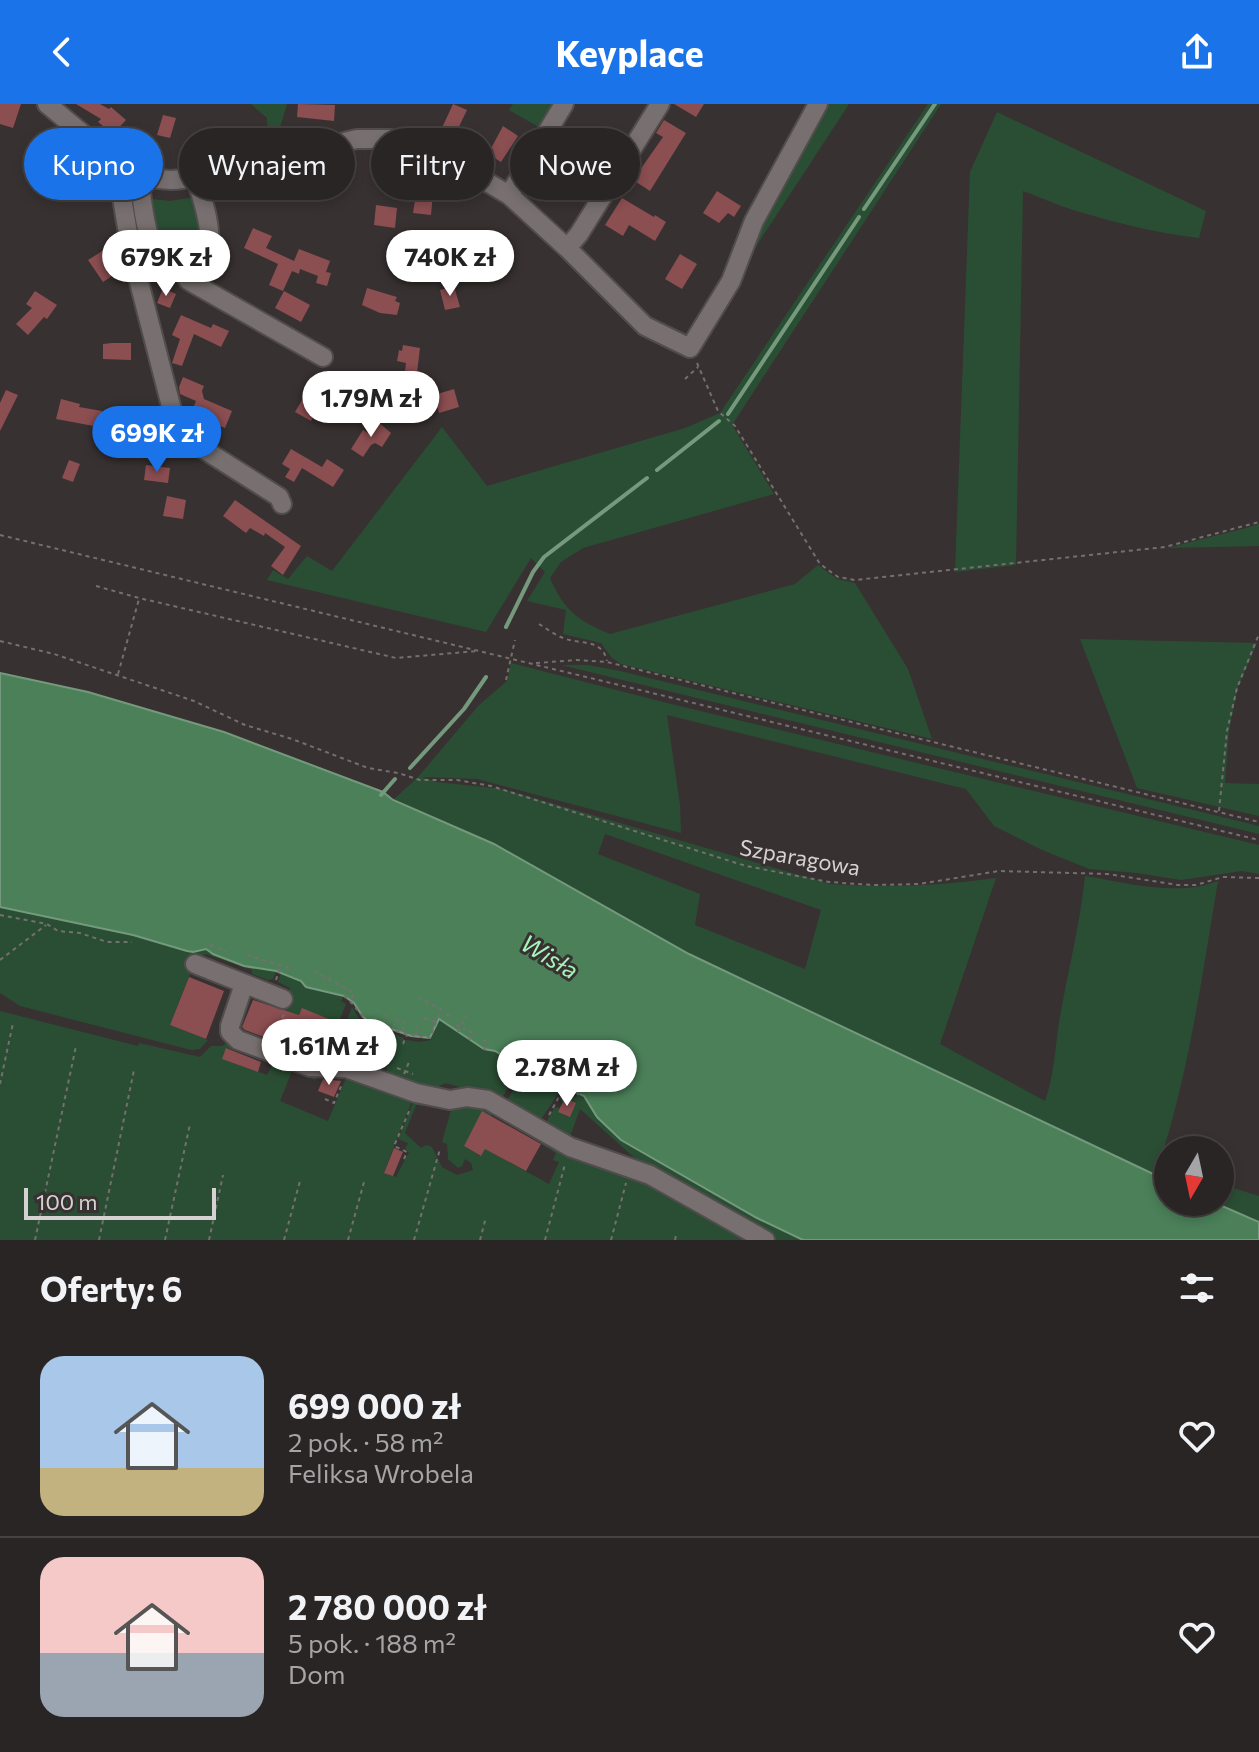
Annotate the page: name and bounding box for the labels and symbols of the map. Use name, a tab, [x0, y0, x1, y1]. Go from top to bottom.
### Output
pin: 679K zł	[92, 230, 240, 298]
pin: 740K zł	[376, 230, 524, 298]
pin: 1.79M zł	[288, 371, 454, 439]
pin: 699K zł	[83, 406, 231, 474]
street label: Szparagowa	[738, 833, 862, 881]
water label: Wisła	[516, 928, 584, 984]
pin: 1.61M zł	[246, 1019, 412, 1087]
pin: 2.78M zł	[484, 1040, 650, 1108]
north arrow	[1154, 1136, 1234, 1216]
scale bar	[24, 1184, 216, 1220]

